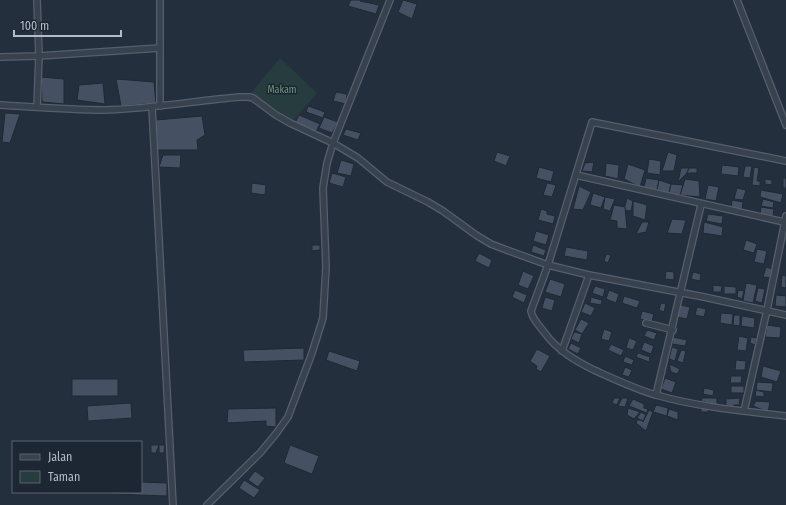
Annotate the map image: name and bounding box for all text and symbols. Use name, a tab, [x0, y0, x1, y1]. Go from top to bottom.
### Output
scale bar	[14, 12, 121, 38]
text: 100 m	[20, 19, 49, 33]
park label: Makam	[267, 84, 297, 96]
legend	[12, 441, 142, 493]
text: Jalan	[48, 450, 72, 464]
text: Taman	[48, 470, 80, 484]

